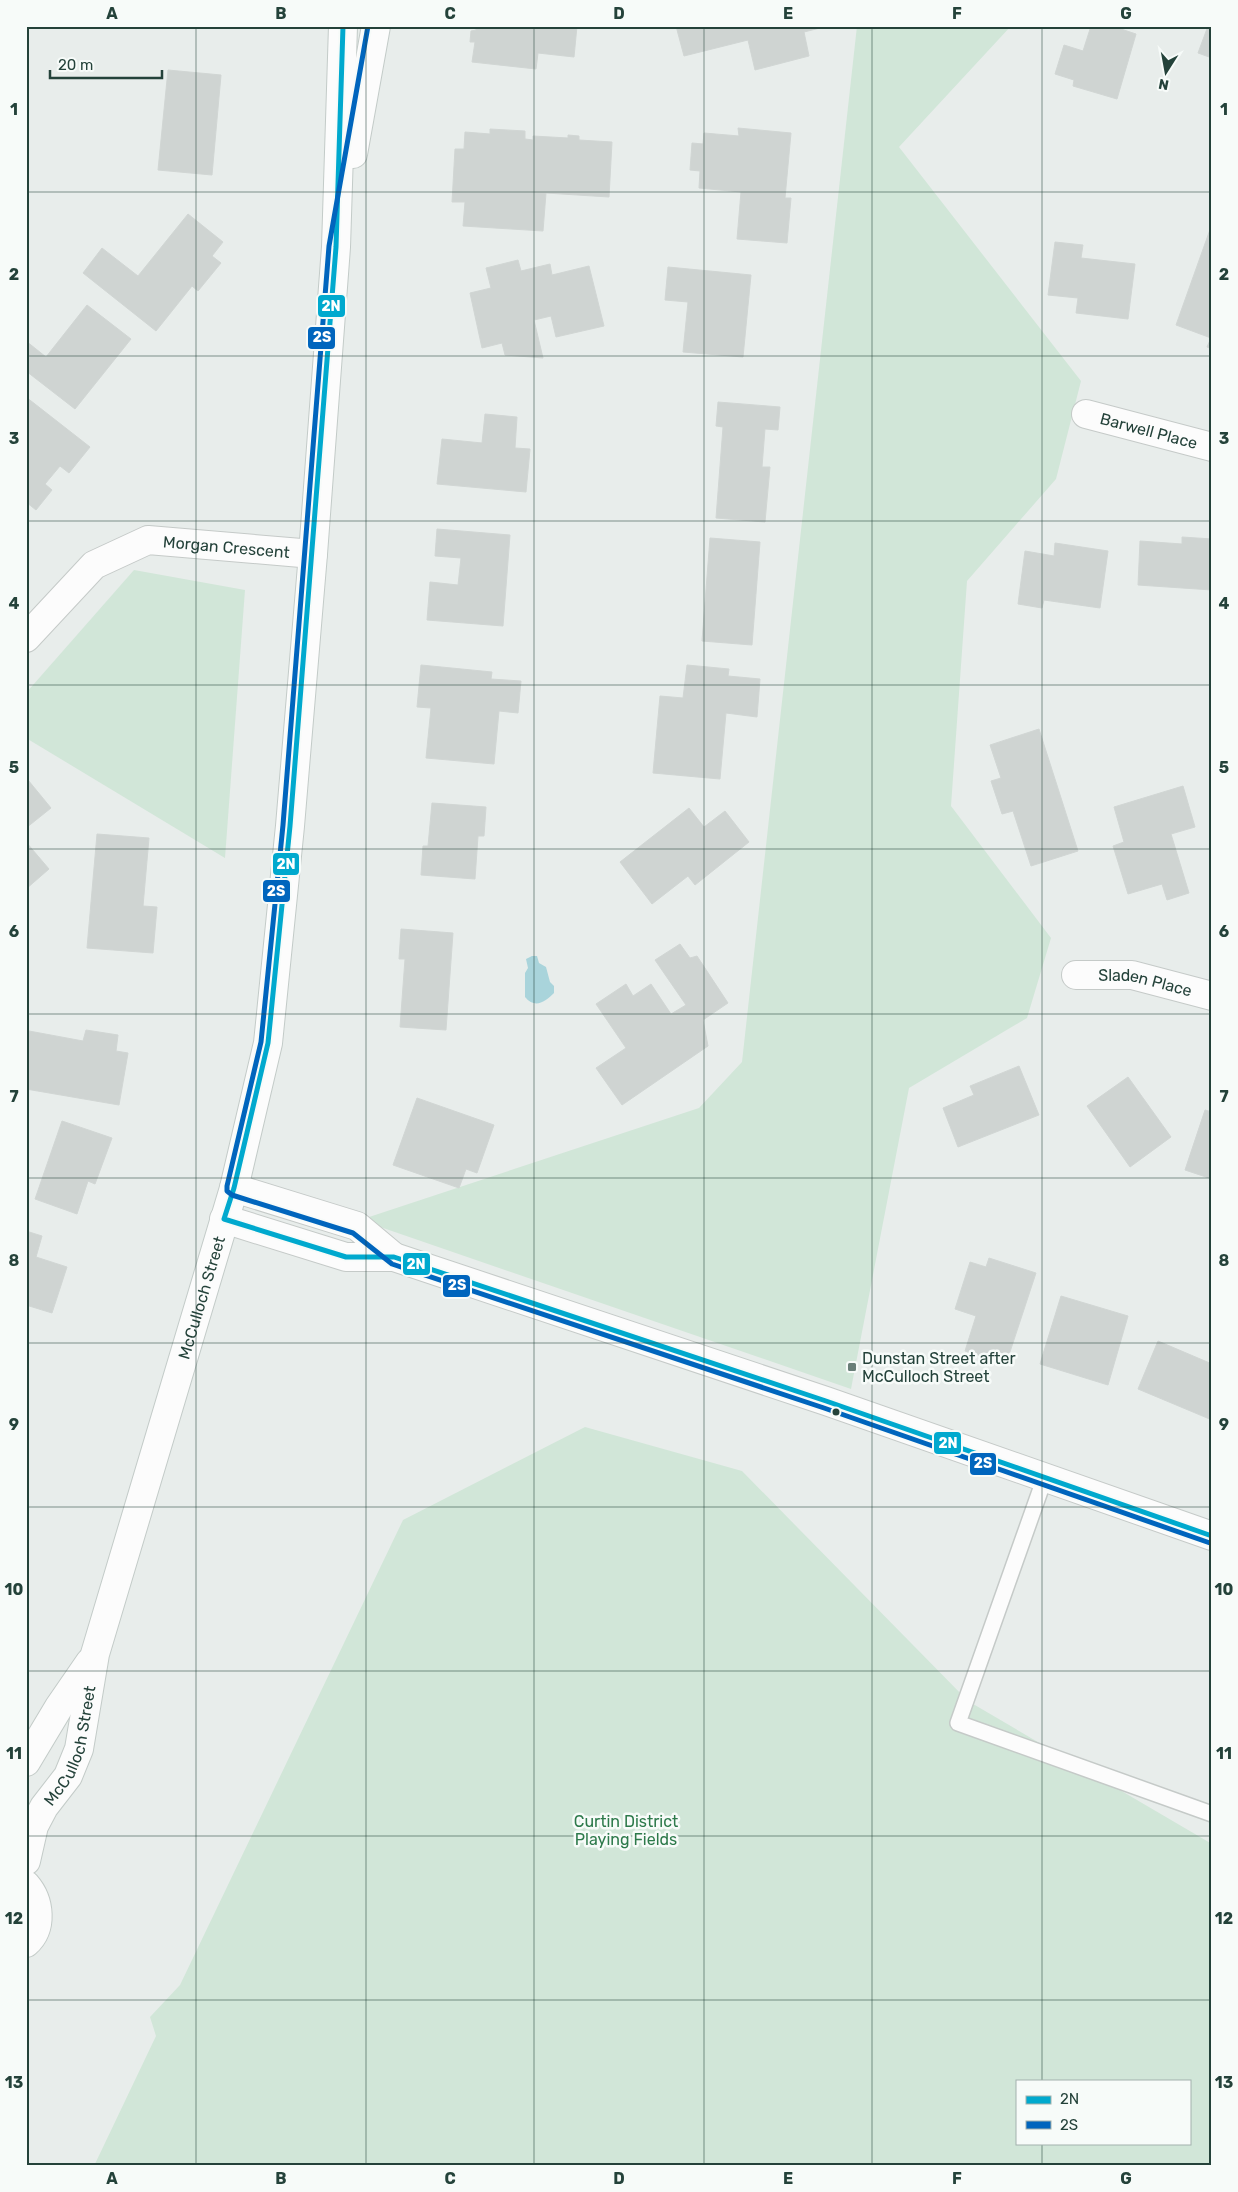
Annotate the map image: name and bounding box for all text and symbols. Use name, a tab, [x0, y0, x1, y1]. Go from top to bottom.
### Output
text: A	[106, 4, 118, 23]
text: B	[275, 4, 287, 23]
text: C	[444, 4, 456, 23]
text: D	[613, 4, 625, 23]
text: E	[783, 4, 793, 23]
text: F	[952, 4, 962, 23]
text: G	[1120, 4, 1132, 23]
scale bar	[50, 48, 162, 80]
north arrow	[1140, 48, 1190, 98]
text: 20 m	[58, 56, 93, 74]
text: N	[1157, 75, 1170, 94]
text: 1	[10, 100, 18, 119]
text: 1	[1220, 100, 1228, 119]
text: 2	[9, 265, 19, 284]
text: 2	[1219, 265, 1229, 284]
line badge: 2N	[317, 294, 346, 318]
text: 2N	[321, 298, 341, 315]
line badge: 2S	[307, 326, 336, 350]
text: 2S	[313, 329, 331, 346]
street label: Barwell Place	[1098, 409, 1200, 452]
text: 3	[9, 429, 19, 448]
text: 3	[1219, 429, 1229, 448]
street label: Morgan Crescent	[162, 532, 291, 562]
text: 4	[9, 594, 20, 613]
text: 4	[1219, 594, 1230, 613]
text: 5	[9, 758, 19, 777]
text: 5	[1219, 758, 1229, 777]
line badge: 2N	[272, 852, 300, 876]
text: 2N	[276, 856, 296, 873]
line badge: 2S	[262, 879, 291, 903]
text: 2S	[267, 883, 285, 900]
text: 6	[9, 922, 19, 941]
text: 6	[1219, 922, 1229, 941]
street label: Sladen Place	[1098, 965, 1194, 1000]
text: 7	[9, 1087, 19, 1106]
text: 7	[1219, 1087, 1229, 1106]
street label: McCulloch Street	[174, 1234, 229, 1361]
text: 8	[9, 1251, 20, 1270]
text: 8	[1219, 1251, 1230, 1270]
line badge: 2N	[402, 1252, 431, 1276]
text: 2N	[406, 1256, 426, 1273]
line badge: 2S	[442, 1274, 471, 1298]
text: 2S	[448, 1277, 466, 1294]
place label: Dunstan Street after McCulloch Street	[862, 1349, 1016, 1386]
marker: Dunstan Street after McCulloch Street	[846, 1361, 858, 1373]
unlabelled marker	[831, 1407, 841, 1417]
text: 9	[9, 1415, 19, 1434]
text: 9	[1219, 1415, 1229, 1434]
line badge: 2N	[933, 1431, 962, 1455]
text: 2N	[938, 1435, 958, 1452]
line badge: 2S	[969, 1452, 997, 1476]
text: 2S	[974, 1455, 992, 1472]
text: 10	[5, 1580, 24, 1599]
text: 10	[1215, 1580, 1234, 1599]
street label: McCulloch Street	[39, 1684, 99, 1809]
text: 11	[6, 1744, 22, 1763]
text: 11	[1216, 1744, 1232, 1763]
park label: Curtin District Playing Fields	[574, 1812, 678, 1849]
text: 12	[5, 1909, 23, 1928]
text: 12	[1215, 1909, 1233, 1928]
text: 13	[5, 2073, 23, 2092]
text: 13	[1215, 2073, 1233, 2092]
legend	[1016, 2080, 1190, 2144]
text: 2N	[1060, 2090, 1079, 2108]
text: 2S	[1060, 2116, 1078, 2134]
text: A	[106, 2169, 118, 2188]
text: B	[275, 2169, 287, 2188]
text: C	[444, 2169, 456, 2188]
text: D	[613, 2169, 625, 2188]
text: E	[783, 2169, 793, 2188]
text: F	[952, 2169, 962, 2188]
text: G	[1120, 2169, 1132, 2188]

